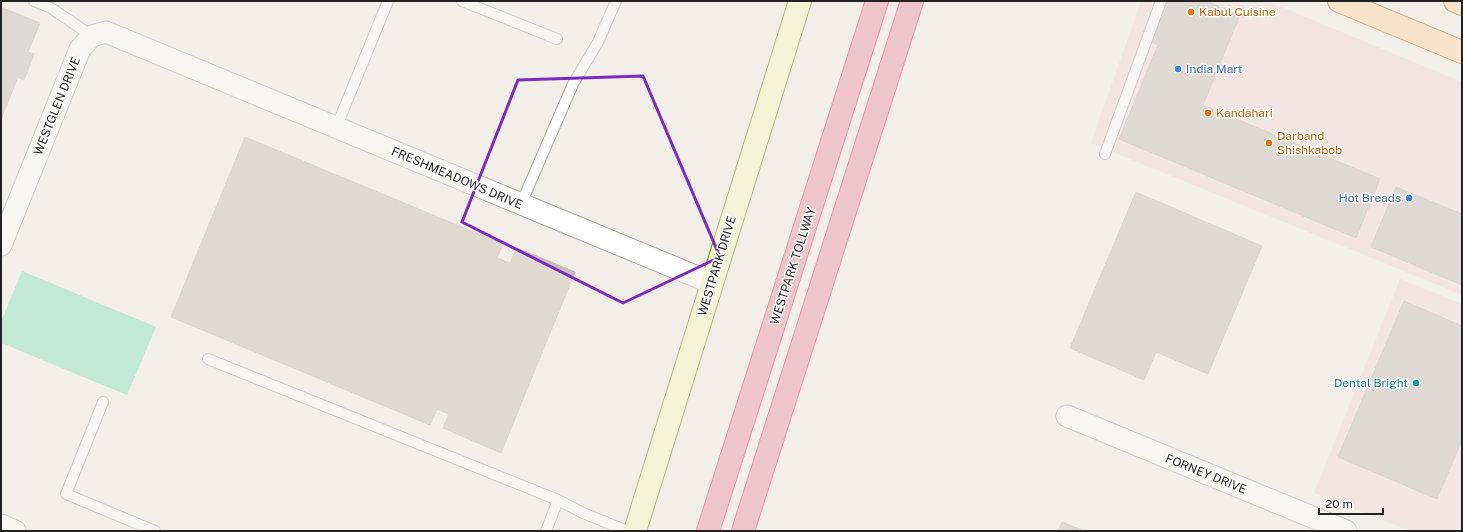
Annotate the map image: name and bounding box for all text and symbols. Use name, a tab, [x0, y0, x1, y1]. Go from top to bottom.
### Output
place label: Kabul Cuisine	[1199, 5, 1276, 19]
marker: Kabul Cuisine	[1186, 7, 1196, 17]
street label: WESTGLEN DRIVE	[31, 55, 83, 157]
place label: India Mart	[1186, 62, 1243, 76]
marker: India Mart	[1173, 64, 1183, 74]
place label: Kandahari	[1216, 106, 1273, 120]
marker: Kandahari	[1203, 108, 1213, 118]
place label: Darband Shishkabob	[1277, 129, 1342, 157]
marker: Darband Shishkabob	[1264, 138, 1274, 148]
street label: FRESHMEADOWS DRIVE	[389, 144, 525, 212]
place label: Hot Breads	[1339, 191, 1401, 205]
marker: Hot Breads	[1404, 193, 1414, 203]
street label: WESTPARK TOLLWAY	[767, 205, 819, 326]
street label: WESTPARK DRIVE	[695, 214, 739, 318]
place label: Dental Bright	[1334, 376, 1408, 390]
marker: Dental Bright	[1411, 378, 1421, 388]
street label: FORNEY DRIVE	[1163, 451, 1249, 497]
scale bar	[1319, 490, 1383, 516]
text: 20 m	[1325, 497, 1353, 511]

